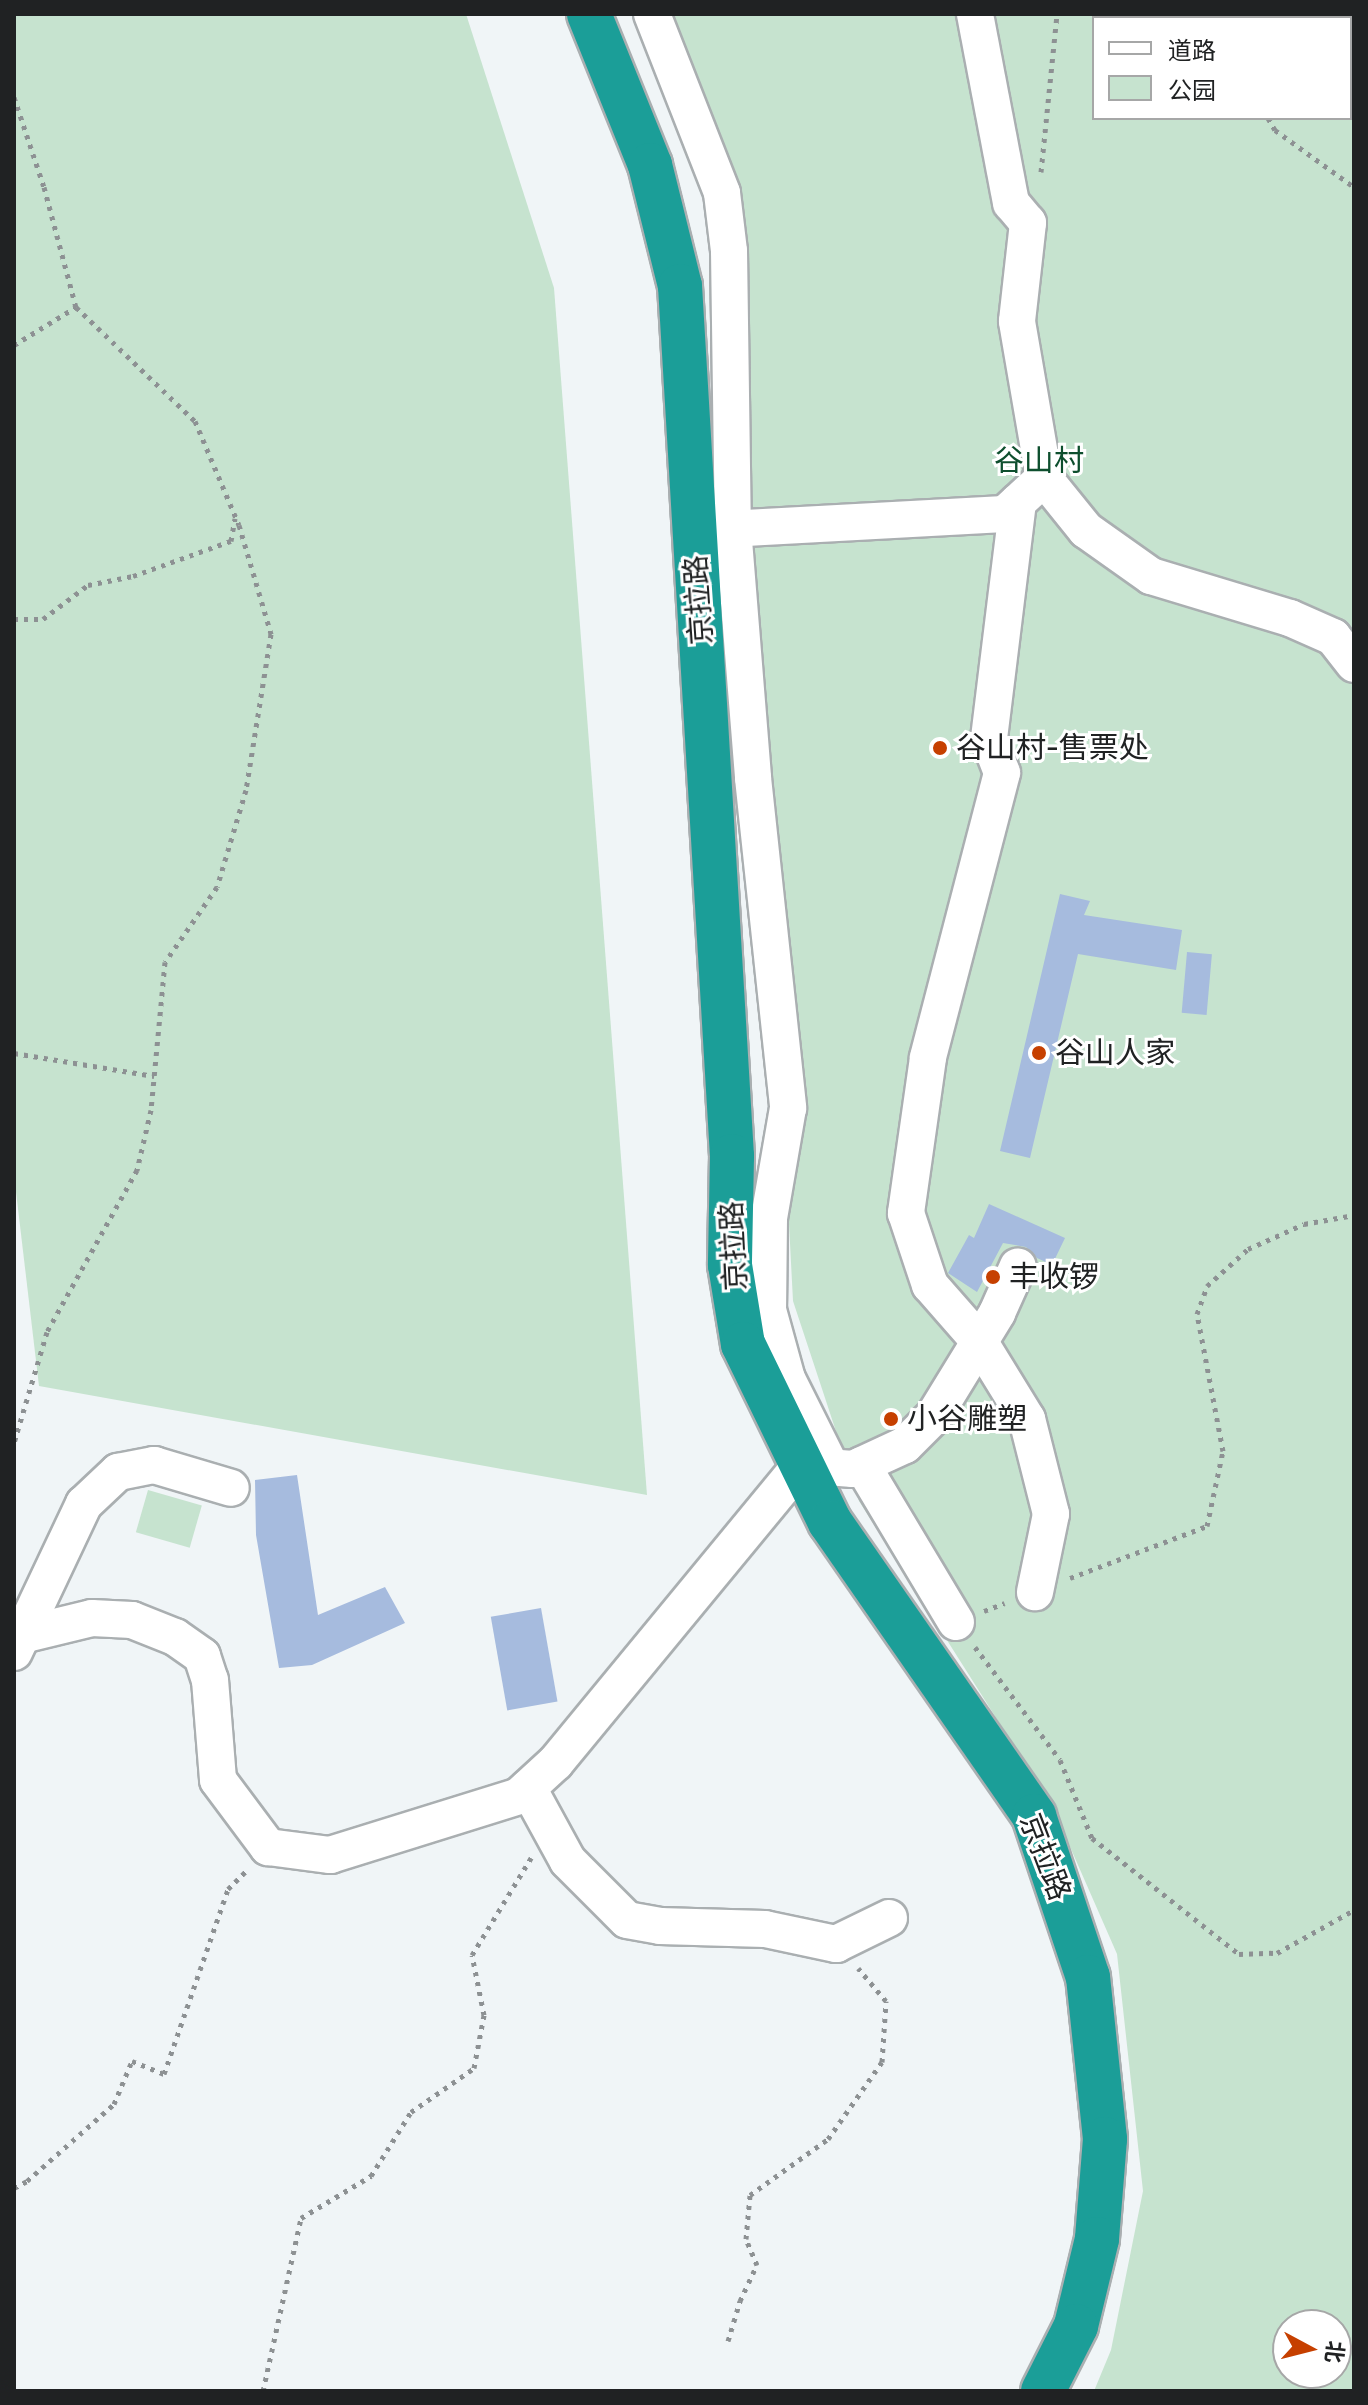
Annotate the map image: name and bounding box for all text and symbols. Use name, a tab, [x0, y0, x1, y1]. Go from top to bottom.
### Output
legend	[1092, 16, 1352, 120]
text: 道路	[1168, 36, 1216, 65]
text: 公园	[1168, 76, 1216, 105]
park label: 谷山村	[994, 443, 1084, 479]
street label: 京拉路	[678, 554, 720, 646]
place label: 谷山村-售票处	[956, 730, 1149, 766]
marker: 谷山村-售票处	[931, 739, 949, 757]
place label: 谷山人家	[1055, 1035, 1175, 1071]
marker: 谷山人家	[1030, 1044, 1048, 1062]
street label: 京拉路	[714, 1200, 754, 1292]
place label: 丰收锣	[1009, 1259, 1099, 1295]
marker: 丰收锣	[984, 1268, 1002, 1286]
place label: 小谷雕塑	[907, 1401, 1027, 1437]
marker: 小谷雕塑	[882, 1410, 900, 1428]
street label: 京拉路	[1012, 1809, 1078, 1905]
north arrow	[1272, 2309, 1352, 2389]
text: 北	[1320, 2339, 1349, 2364]

